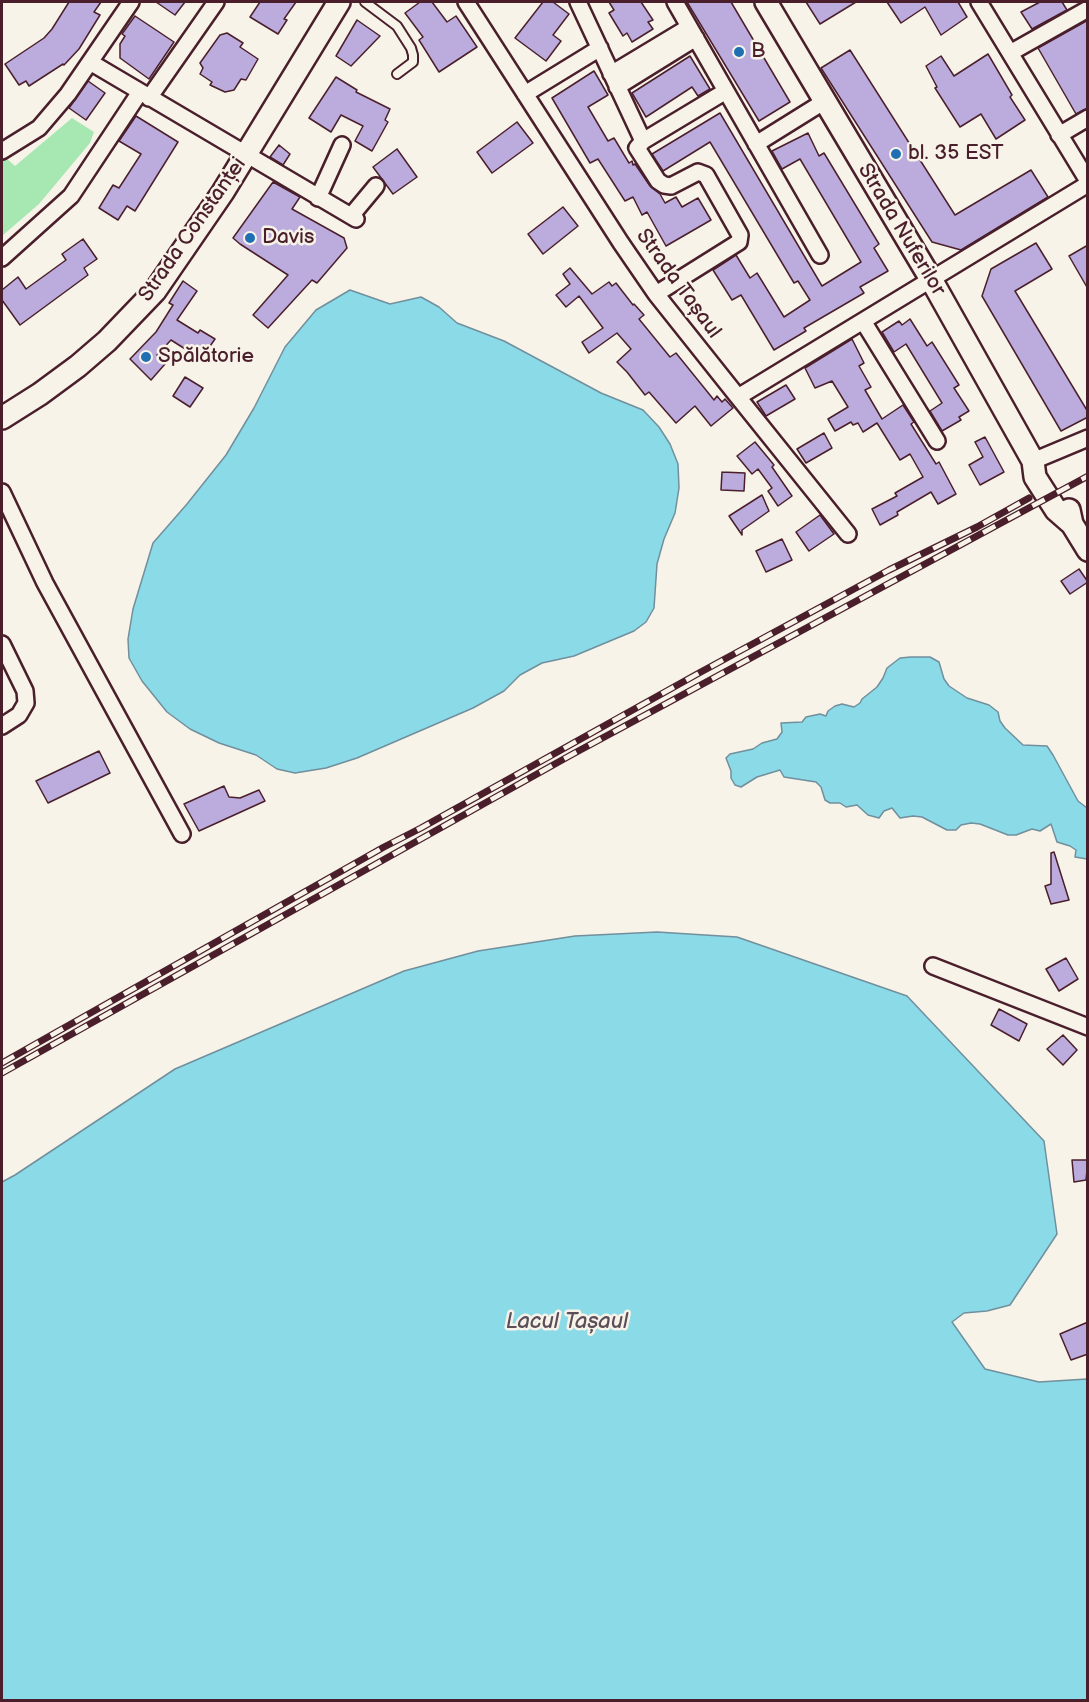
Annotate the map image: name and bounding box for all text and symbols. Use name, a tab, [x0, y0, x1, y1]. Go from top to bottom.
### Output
place label: B	[751, 39, 765, 65]
marker: B	[732, 45, 746, 59]
place label: bl. 35 EST	[908, 141, 1004, 167]
marker: bl. 35 EST	[889, 147, 903, 161]
street label: Strada Constanței	[134, 153, 252, 307]
street label: Strada Nuferilor	[852, 159, 950, 301]
place label: Davis	[262, 225, 314, 251]
street label: Strada Tașaul	[630, 225, 726, 343]
marker: Davis	[243, 231, 257, 245]
place label: Spălătorie	[158, 344, 254, 370]
marker: Spălătorie	[139, 350, 153, 364]
water label: Lacul Tașaul	[506, 1309, 628, 1335]

